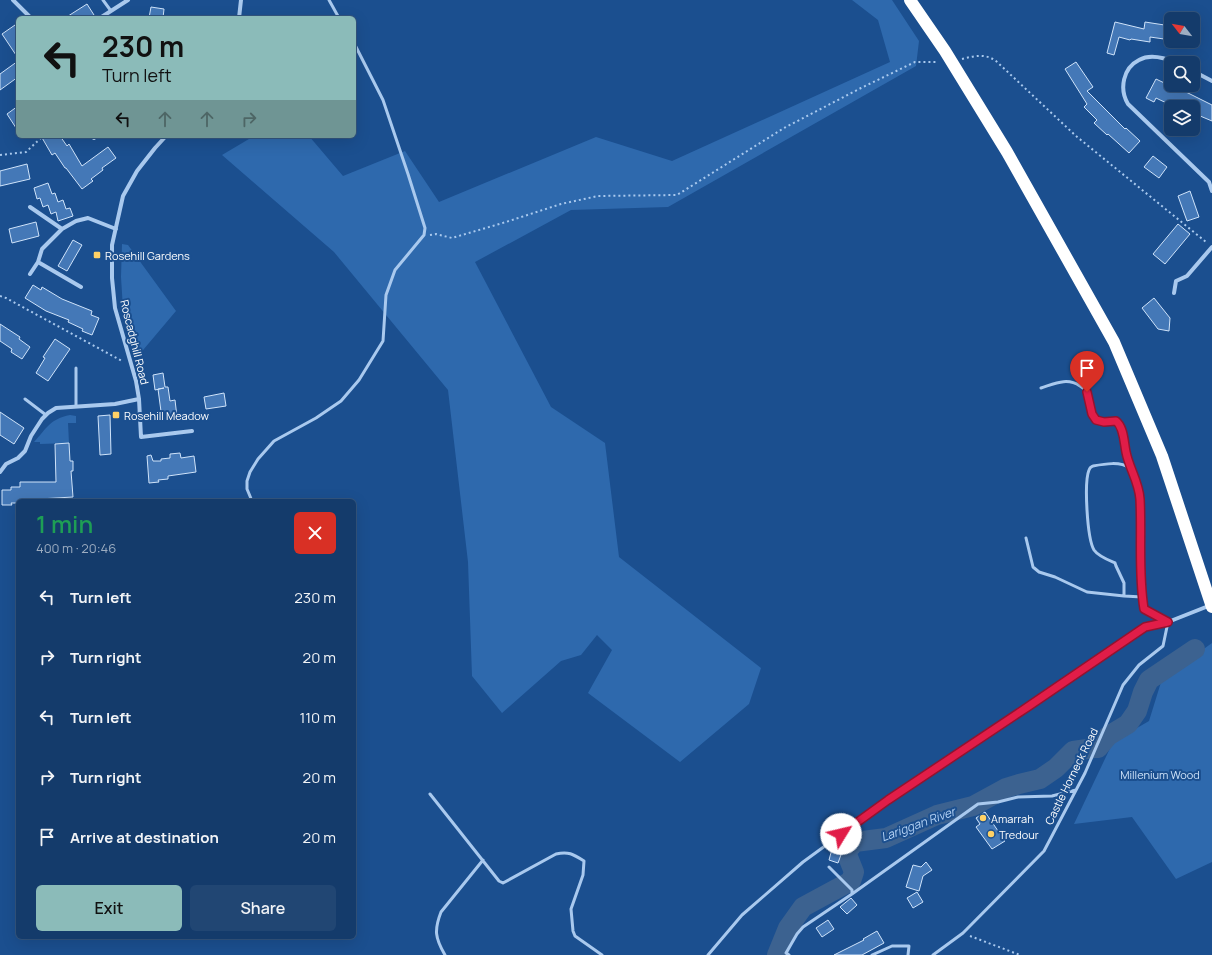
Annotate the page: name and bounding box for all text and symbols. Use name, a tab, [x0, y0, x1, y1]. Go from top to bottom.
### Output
north arrow	[1164, 12, 1200, 48]
map controls	[1164, 12, 1200, 136]
text: 230 m	[102, 27, 184, 65]
icon: left	[36, 32, 88, 84]
button: search	[1164, 56, 1200, 92]
text: Turn left	[102, 63, 172, 87]
button: layers	[1164, 100, 1200, 136]
icon: left	[112, 108, 134, 130]
icon: ahead	[154, 108, 176, 130]
icon: ahead	[196, 108, 218, 130]
icon: right	[238, 108, 260, 130]
place label: Rosehill Gardens	[105, 248, 190, 263]
marker: Rosehill Gardens	[92, 250, 102, 260]
street label: Roscadghill Road	[117, 298, 153, 386]
pin	[1070, 351, 1104, 392]
icon: arrive	[1076, 357, 1098, 379]
place label: Rosehill Meadow	[124, 408, 210, 423]
marker: Rosehill Meadow	[111, 410, 121, 420]
text: 1 min	[36, 507, 93, 540]
button: close	[294, 512, 336, 554]
text: 400 m · 20:46	[36, 539, 116, 557]
icon: left	[36, 586, 58, 608]
text: Turn left	[70, 587, 132, 608]
text: 230 m	[294, 587, 336, 608]
icon: right	[36, 646, 58, 668]
text: Turn right	[70, 647, 141, 668]
text: 20 m	[303, 647, 336, 668]
icon: left	[36, 706, 58, 728]
text: Turn left	[70, 707, 132, 728]
text: 110 m	[299, 707, 336, 728]
street label: Castle Horneck Road	[1041, 725, 1101, 827]
icon: right	[36, 766, 58, 788]
text: Turn right	[70, 767, 141, 788]
text: 20 m	[303, 767, 336, 788]
park label: Millenium Wood	[1120, 767, 1200, 782]
water label: Lariggan River	[878, 802, 959, 845]
place label: Amarrah	[991, 811, 1034, 826]
position arrow	[820, 813, 862, 855]
marker: Amarrah	[978, 813, 988, 823]
icon: arrive	[36, 826, 58, 848]
text: Arrive at destination	[70, 827, 219, 848]
text: 20 m	[303, 827, 336, 848]
place label: Tredour	[999, 827, 1039, 842]
marker: Tredour	[986, 829, 996, 839]
button: Exit	[36, 885, 182, 931]
button: Share	[190, 885, 336, 931]

